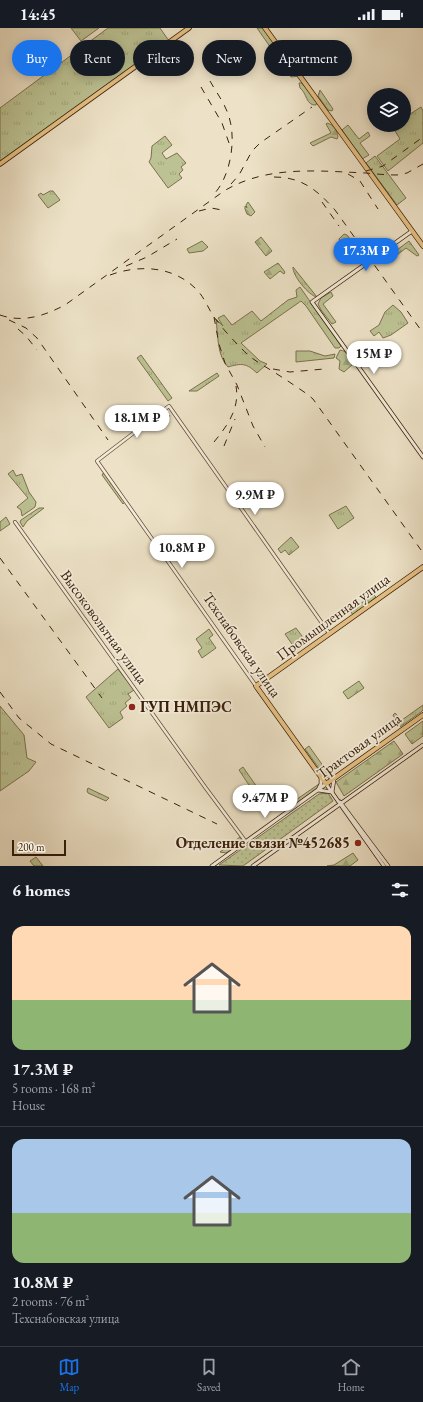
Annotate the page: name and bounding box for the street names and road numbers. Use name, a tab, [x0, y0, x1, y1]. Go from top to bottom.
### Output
street label: Высоковольтная улица	[57, 566, 152, 687]
street label: Промышленная улица	[272, 569, 393, 664]
street label: Техснабовская улица	[199, 588, 286, 701]
street label: Трактовая улица	[313, 709, 405, 783]

